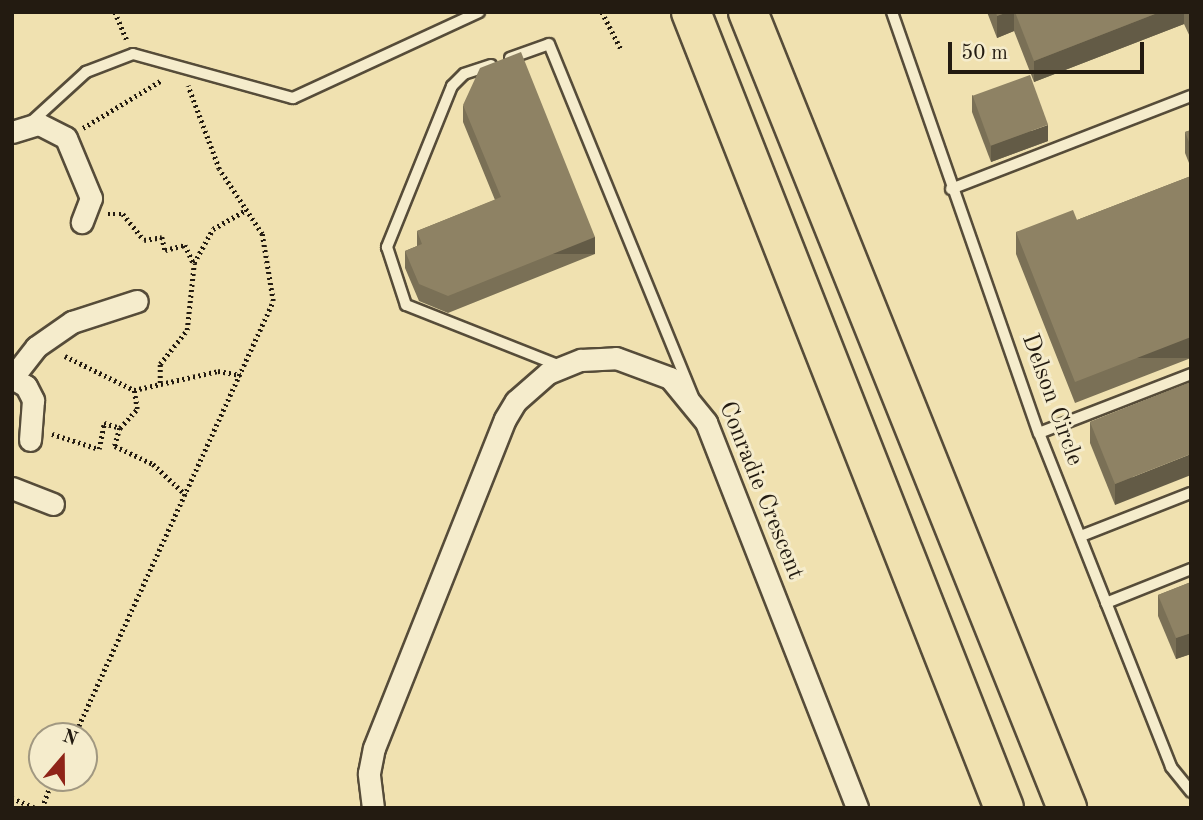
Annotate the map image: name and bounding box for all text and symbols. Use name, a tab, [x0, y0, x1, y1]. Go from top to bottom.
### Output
scale bar	[951, 28, 1147, 72]
text: 50 m	[961, 43, 1008, 64]
street label: Delson Circle	[1014, 330, 1088, 470]
street label: Conradie Crescent	[711, 398, 809, 584]
north arrow	[28, 722, 98, 792]
text: N	[60, 727, 80, 750]

